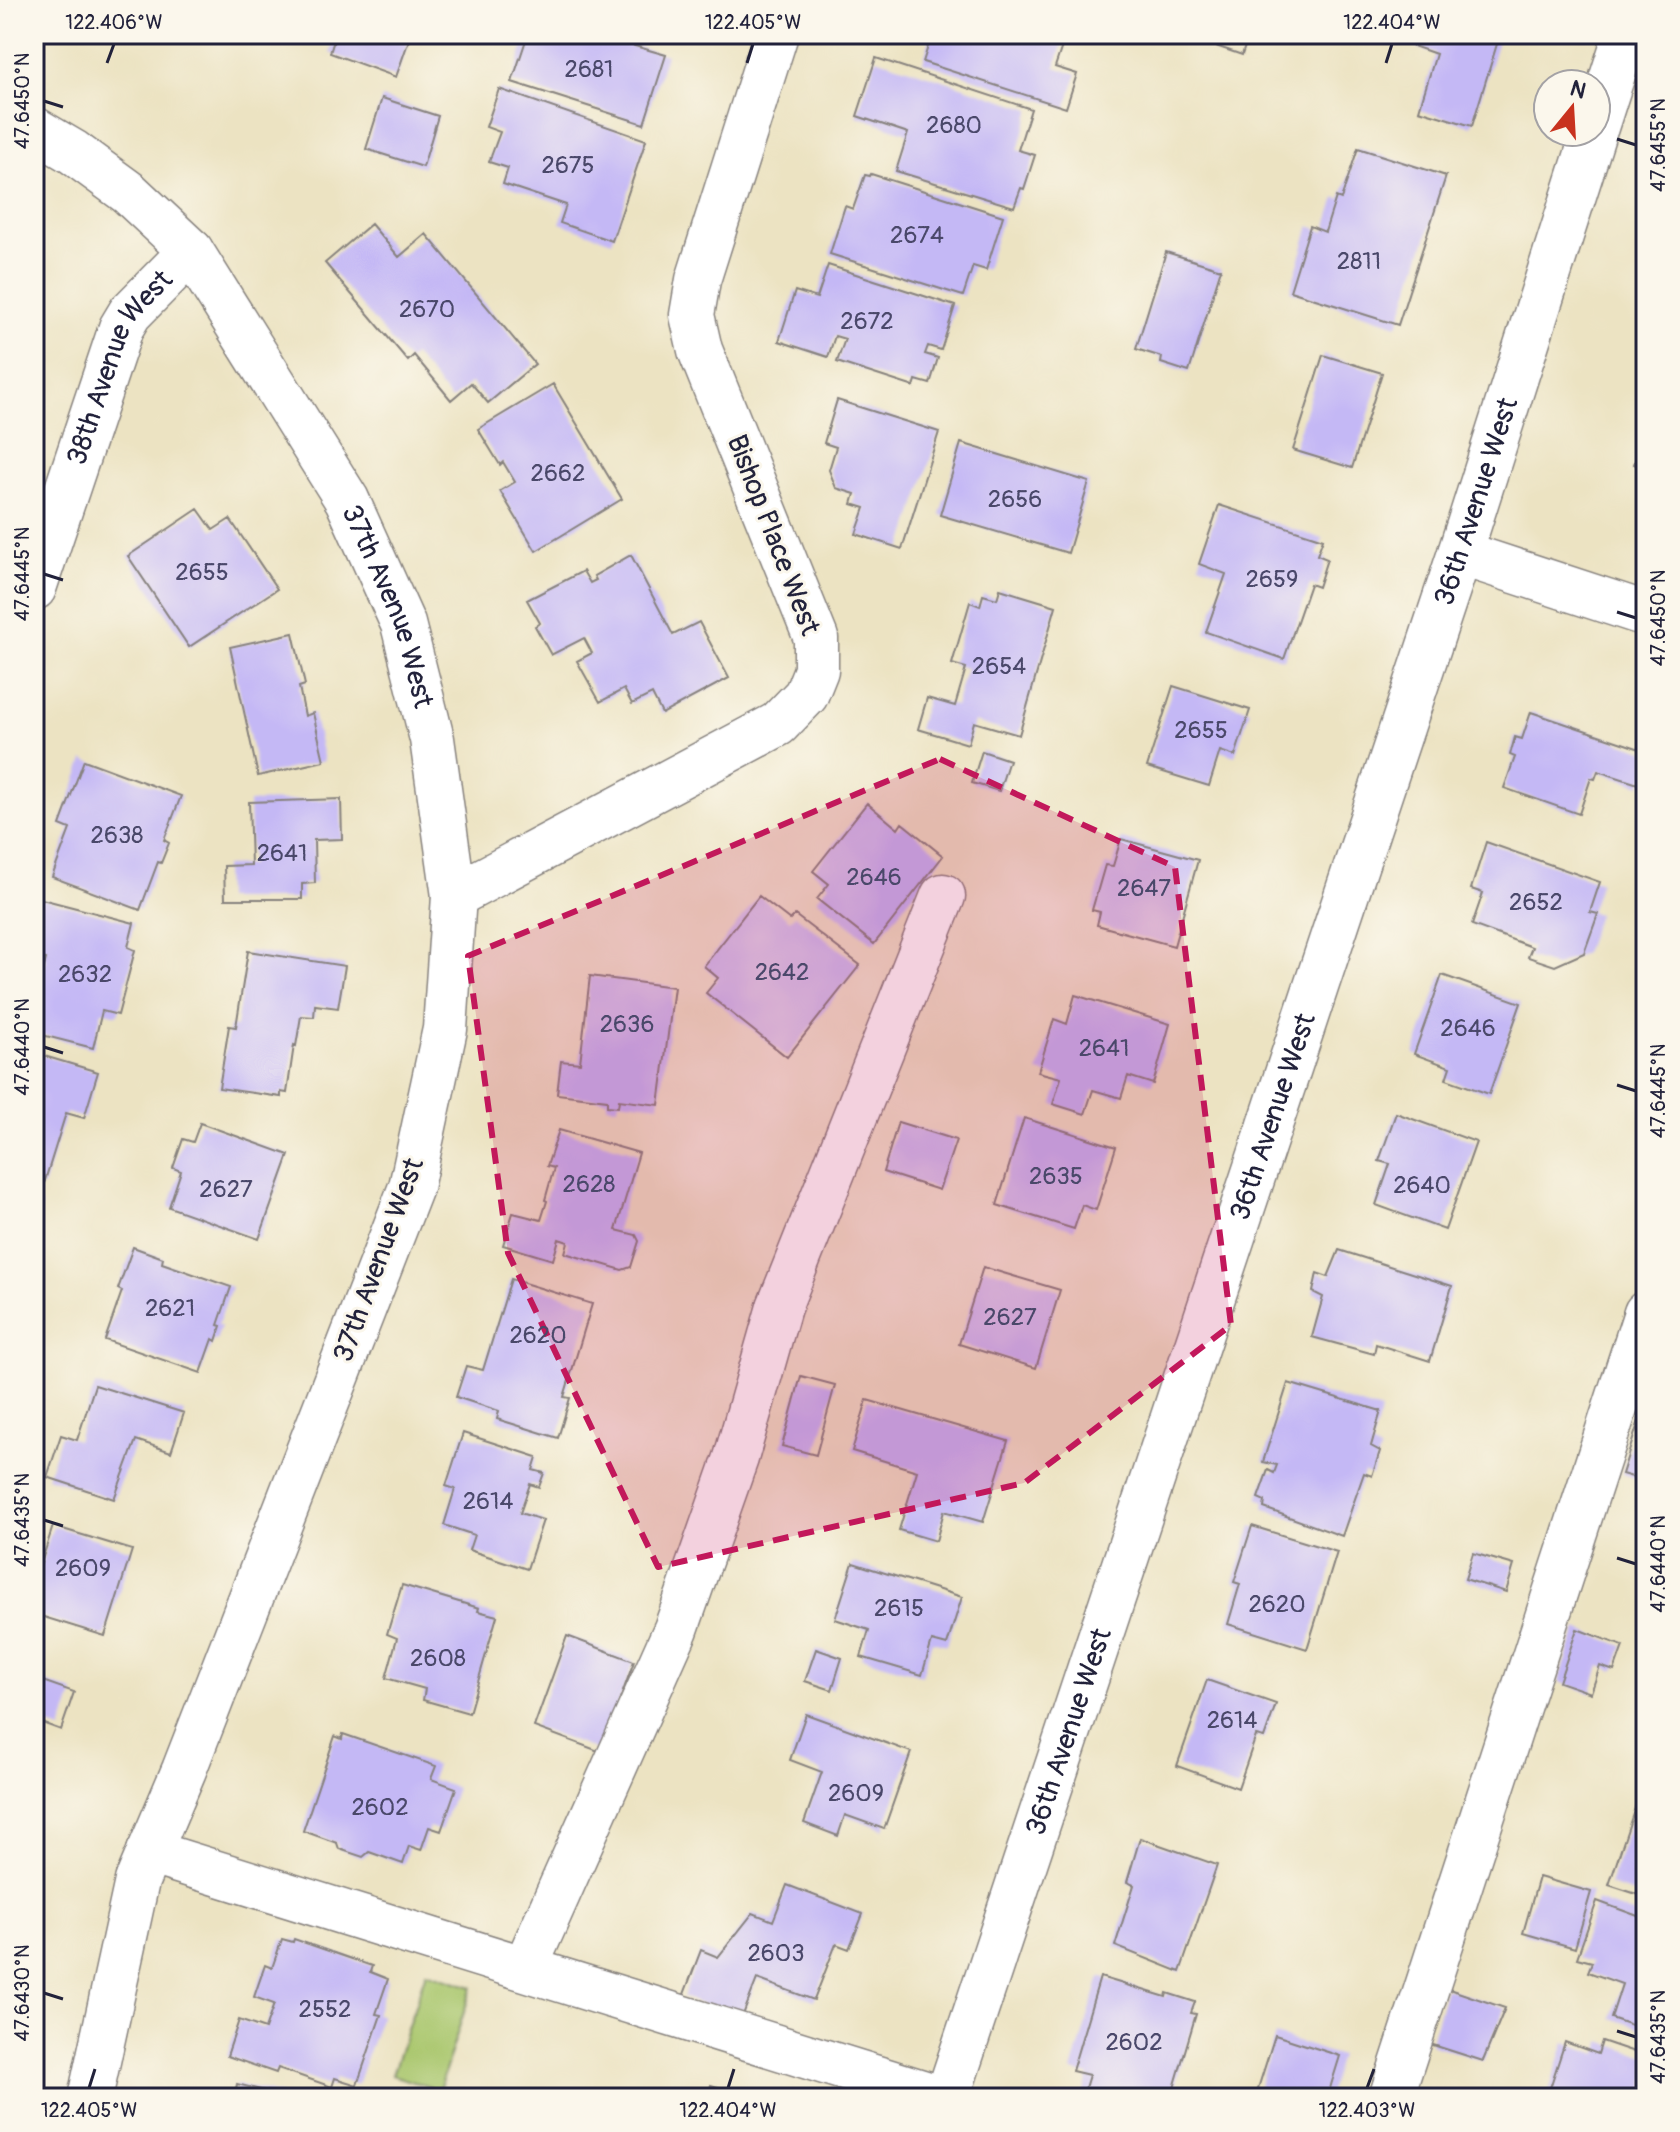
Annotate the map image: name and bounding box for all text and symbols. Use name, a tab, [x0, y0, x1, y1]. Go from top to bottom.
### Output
text: 122.406°W	[65, 10, 163, 35]
text: 122.405°W	[705, 10, 801, 35]
text: 122.404°W	[1343, 10, 1441, 35]
text: 47.6450°N	[10, 53, 35, 149]
house number: 2681	[565, 55, 613, 84]
north arrow	[1532, 68, 1612, 148]
text: N	[1566, 74, 1589, 106]
text: 47.6455°N	[1646, 98, 1671, 192]
house number: 2680	[926, 111, 982, 140]
house number: 2675	[542, 151, 594, 180]
house number: 2674	[890, 221, 944, 250]
house number: 2811	[1337, 247, 1381, 276]
street label: 38th Avenue West	[59, 262, 180, 469]
house number: 2670	[399, 295, 455, 324]
house number: 2672	[840, 307, 894, 336]
street label: 36th Avenue West	[1426, 393, 1526, 610]
street label: Bishop Place West	[719, 430, 828, 641]
house number: 2662	[531, 459, 585, 488]
house number: 2656	[988, 485, 1042, 514]
street label: 37th Avenue West	[334, 499, 441, 712]
text: 47.6445°N	[10, 527, 35, 621]
house number: 2655	[175, 558, 229, 587]
house number: 2659	[1246, 565, 1298, 594]
text: 47.6450°N	[1646, 570, 1671, 666]
house number: 2654	[972, 652, 1026, 681]
house number: 2655	[1174, 716, 1228, 745]
house number: 2638	[91, 821, 143, 850]
house number: 2641	[257, 839, 307, 868]
house number: 2646	[846, 863, 902, 892]
house number: 2647	[1117, 874, 1171, 903]
house number: 2652	[1509, 888, 1563, 917]
house number: 2642	[755, 958, 809, 987]
house number: 2632	[58, 960, 112, 989]
text: 47.6440°N	[10, 998, 35, 1096]
street label: 36th Avenue West	[1222, 1008, 1324, 1225]
house number: 2636	[600, 1010, 654, 1039]
house number: 2646	[1440, 1014, 1496, 1043]
house number: 2641	[1079, 1034, 1129, 1063]
text: 47.6445°N	[1646, 1044, 1671, 1138]
street label: 37th Avenue West	[326, 1153, 432, 1367]
house number: 2635	[1029, 1162, 1083, 1191]
house number: 2628	[563, 1170, 615, 1199]
house number: 2640	[1393, 1171, 1451, 1200]
house number: 2627	[199, 1175, 253, 1204]
house number: 2621	[145, 1294, 195, 1323]
house number: 2627	[983, 1303, 1037, 1332]
house number: 2620	[509, 1321, 567, 1350]
text: 47.6435°N	[10, 1473, 35, 1567]
house number: 2614	[463, 1487, 513, 1516]
text: 47.6440°N	[1646, 1515, 1671, 1613]
house number: 2609	[55, 1554, 111, 1583]
house number: 2620	[1248, 1590, 1306, 1619]
house number: 2615	[874, 1594, 924, 1623]
street label: 36th Avenue West	[1018, 1623, 1120, 1840]
house number: 2608	[410, 1644, 466, 1673]
house number: 2614	[1207, 1706, 1257, 1735]
house number: 2609	[828, 1779, 884, 1808]
house number: 2602	[351, 1793, 409, 1822]
house number: 2603	[747, 1939, 805, 1968]
text: 47.6430°N	[10, 1945, 35, 2041]
text: 47.6435°N	[1646, 1990, 1671, 2084]
house number: 2552	[299, 1995, 351, 2024]
house number: 2602	[1105, 2028, 1163, 2057]
text: 122.405°W	[41, 2098, 137, 2123]
text: 122.404°W	[679, 2098, 777, 2123]
text: 122.403°W	[1319, 2098, 1415, 2123]

